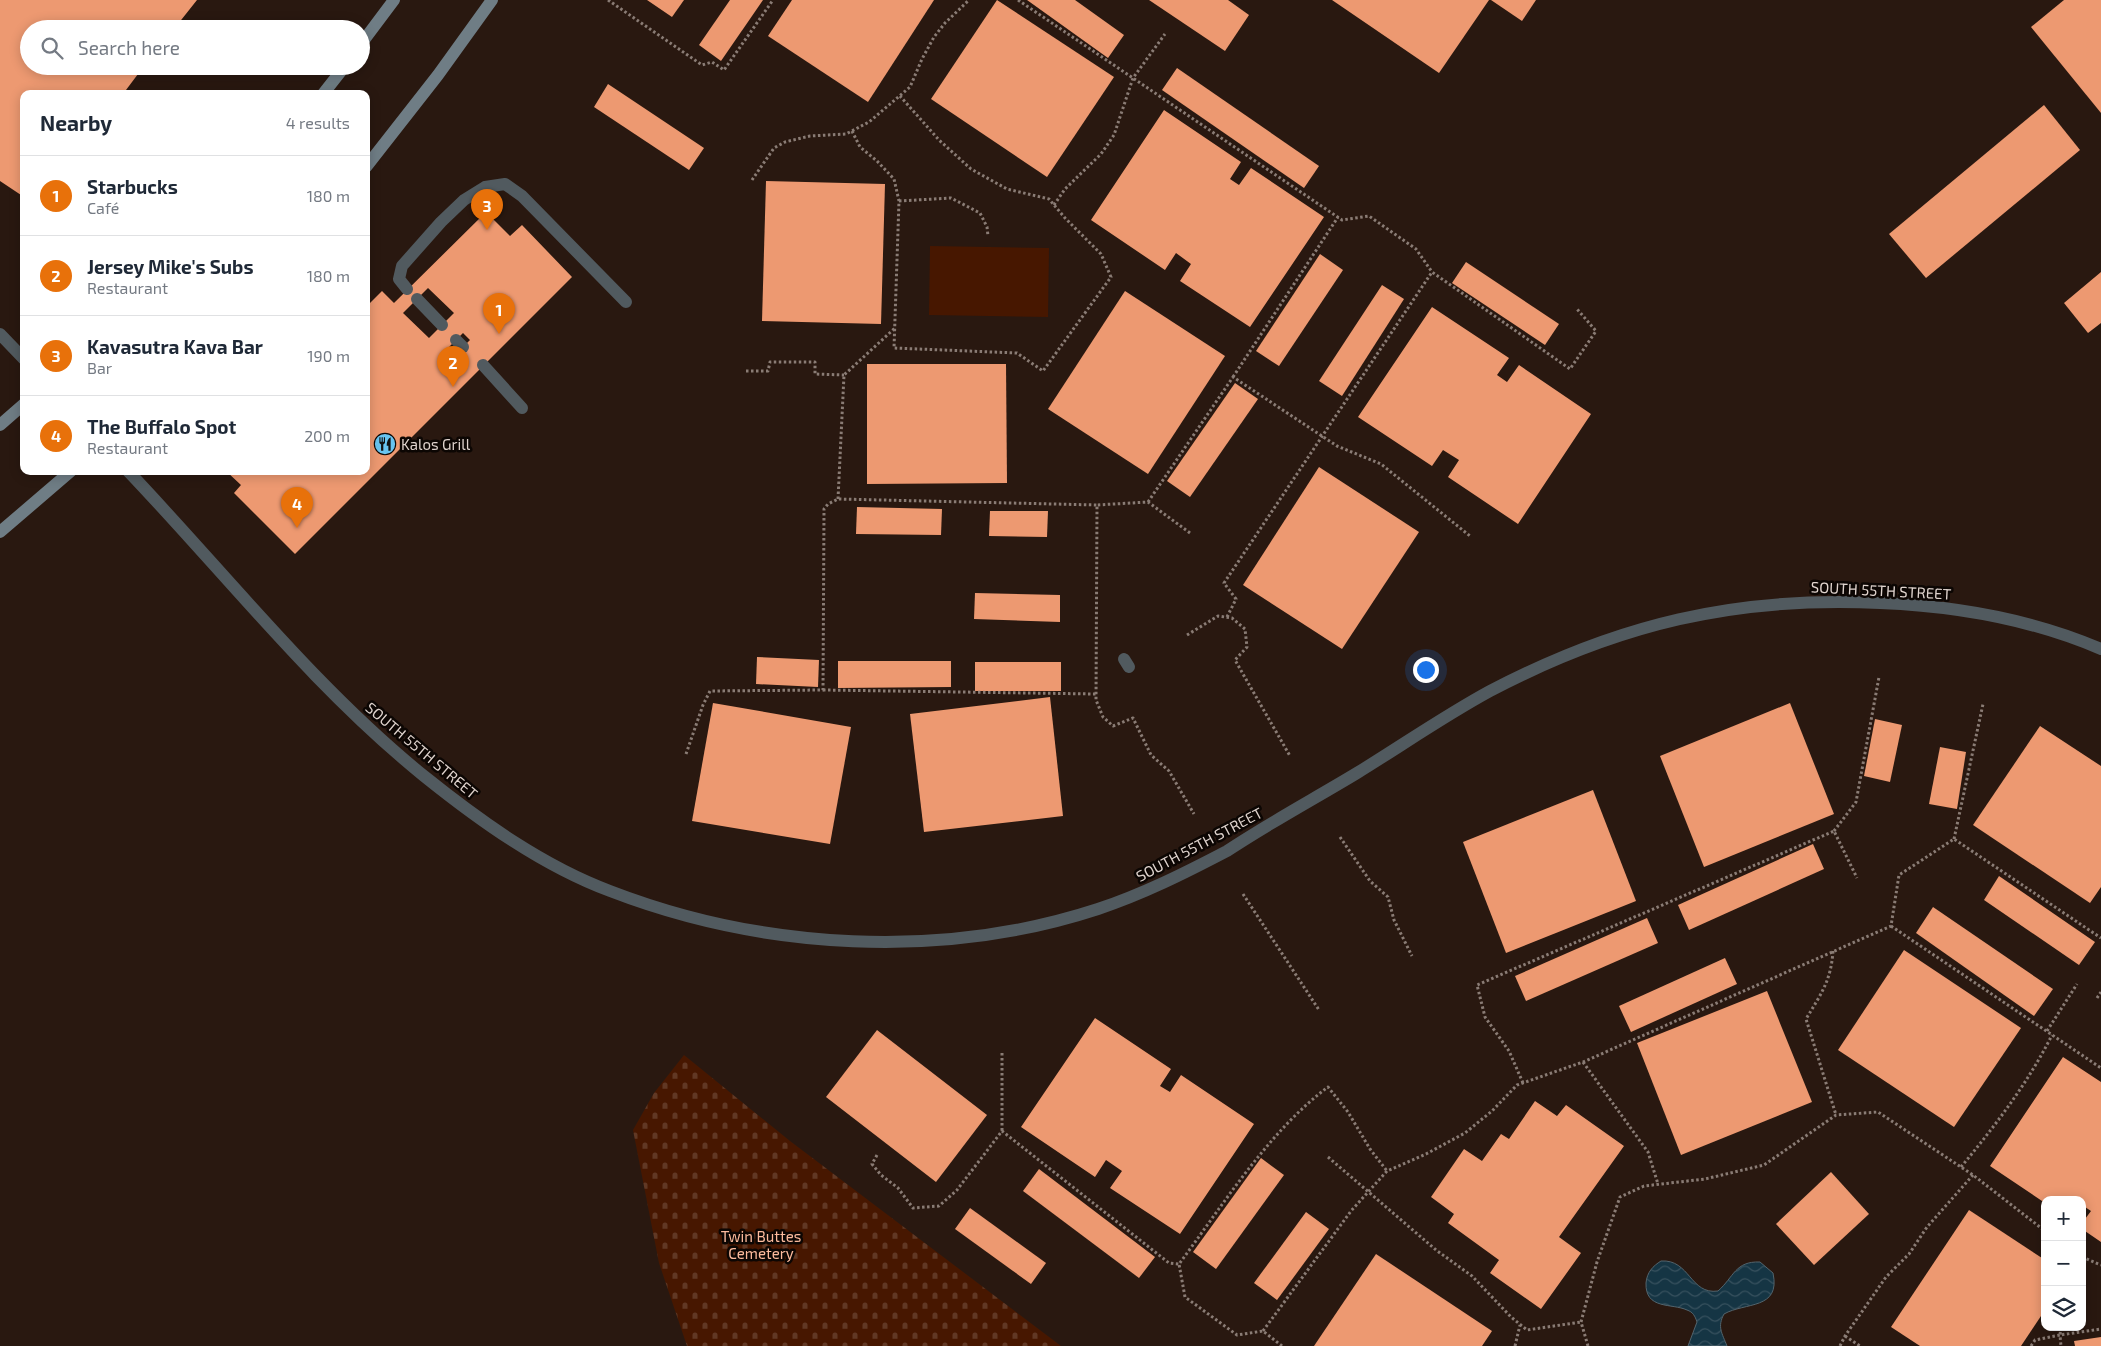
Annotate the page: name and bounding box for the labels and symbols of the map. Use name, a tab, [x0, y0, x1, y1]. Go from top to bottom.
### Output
pin: 3	[471, 189, 503, 230]
pin: 1	[483, 293, 515, 334]
pin: 2	[437, 346, 469, 387]
restaurant icon: Kalos Grill	[373, 432, 397, 456]
place label: Kalos Grill	[401, 435, 471, 453]
pin: 4	[281, 487, 313, 528]
street label: SOUTH 55TH STREET	[1810, 577, 1952, 603]
your location	[1413, 657, 1439, 683]
street label: SOUTH 55TH STREET	[362, 698, 482, 802]
street label: SOUTH 55TH STREET	[1133, 803, 1266, 885]
park label: Twin Buttes Cemetery	[721, 1227, 801, 1262]

